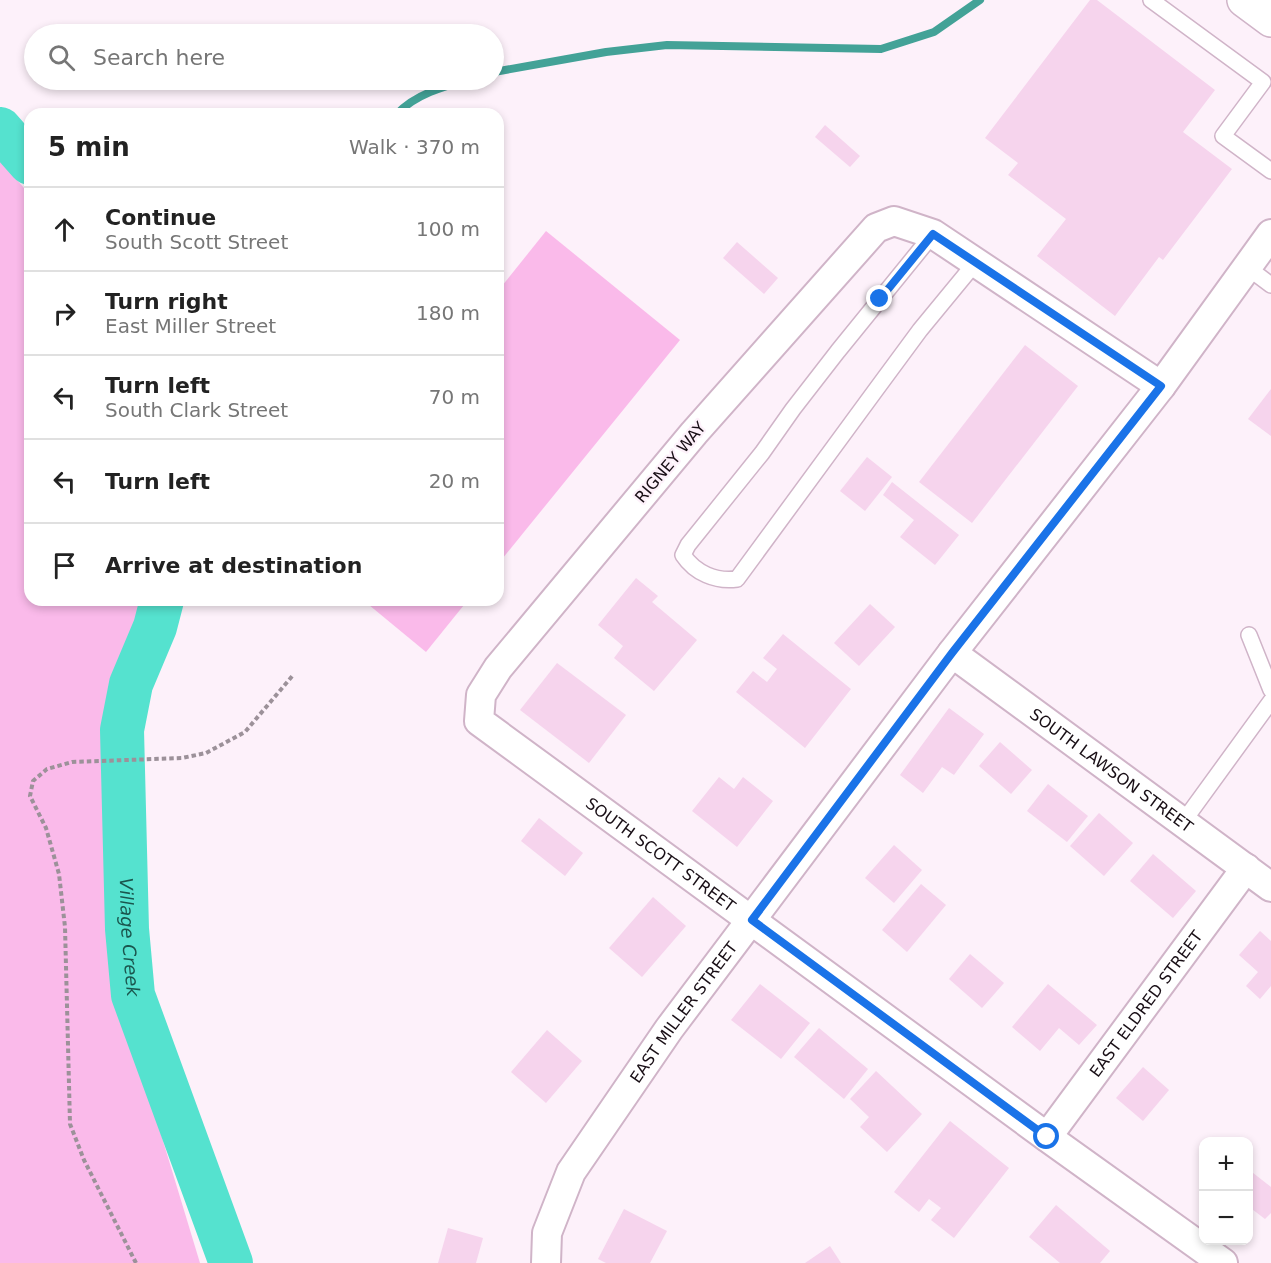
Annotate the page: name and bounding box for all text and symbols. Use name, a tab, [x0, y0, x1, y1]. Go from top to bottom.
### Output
search box	[24, 24, 504, 90]
icon: search	[45, 41, 78, 74]
text: Search here	[93, 45, 225, 70]
text: 5 min	[48, 132, 130, 162]
text: Walk · 370 m	[349, 135, 480, 159]
text: Continue	[105, 205, 216, 230]
icon: ahead	[48, 213, 81, 246]
text: 100 m	[416, 217, 480, 241]
text: South Scott Street	[105, 230, 288, 254]
route end	[866, 285, 892, 311]
text: Turn right	[105, 289, 228, 314]
icon: right	[48, 297, 81, 330]
text: 180 m	[416, 301, 480, 325]
text: East Miller Street	[105, 314, 276, 338]
text: Turn left	[105, 373, 210, 398]
icon: left	[48, 381, 81, 414]
text: 70 m	[429, 385, 480, 409]
text: South Clark Street	[105, 398, 288, 422]
street label: RIGNEY WAY	[631, 418, 710, 507]
icon: left	[48, 465, 81, 498]
text: Turn left	[105, 469, 210, 494]
text: 20 m	[429, 469, 480, 493]
icon: arrive	[48, 549, 81, 582]
text: Arrive at destination	[105, 553, 362, 578]
street label: SOUTH LAWSON STREET	[1026, 704, 1197, 837]
street label: SOUTH SCOTT STREET	[582, 794, 739, 916]
water label: Village Creek	[116, 877, 144, 999]
street label: EAST ELDRED STREET	[1086, 927, 1207, 1081]
street label: EAST MILLER STREET	[626, 938, 741, 1087]
route start	[1033, 1123, 1059, 1149]
map controls	[1199, 1137, 1253, 1245]
button: +	[1199, 1137, 1253, 1191]
button: −	[1199, 1191, 1253, 1245]

